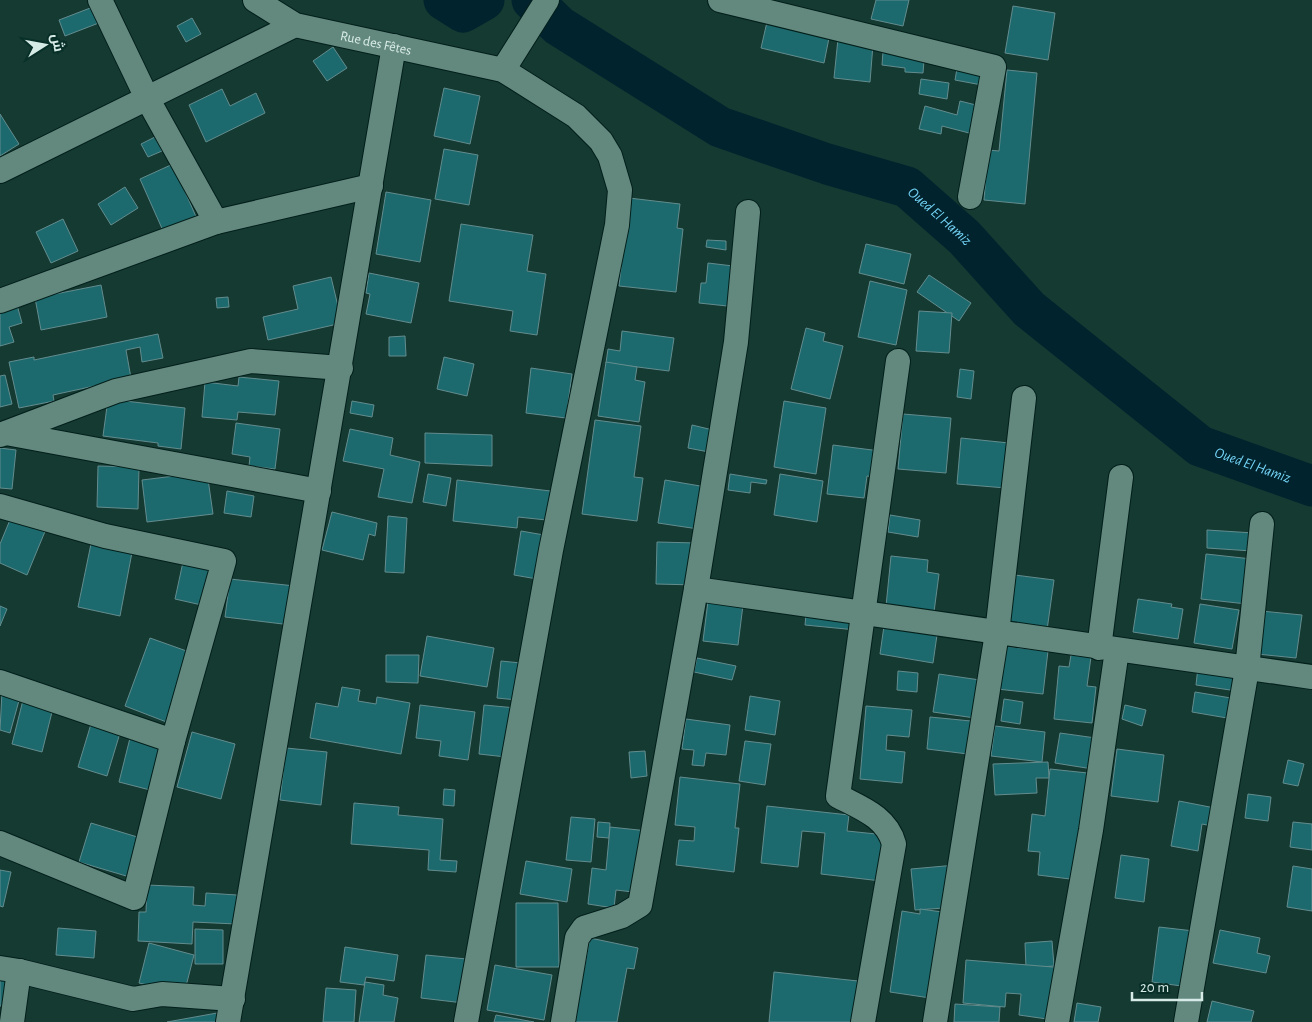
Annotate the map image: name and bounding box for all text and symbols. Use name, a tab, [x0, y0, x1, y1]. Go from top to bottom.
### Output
north arrow	[20, 20, 70, 70]
street label: Rue des Fêtes	[339, 29, 413, 58]
text: ش	[47, 32, 67, 53]
water label: Oued El Hamiz	[905, 184, 975, 248]
water label: Oued El Hamiz	[1213, 445, 1293, 486]
scale bar	[1132, 970, 1202, 1002]
text: 20 m	[1140, 980, 1169, 995]

